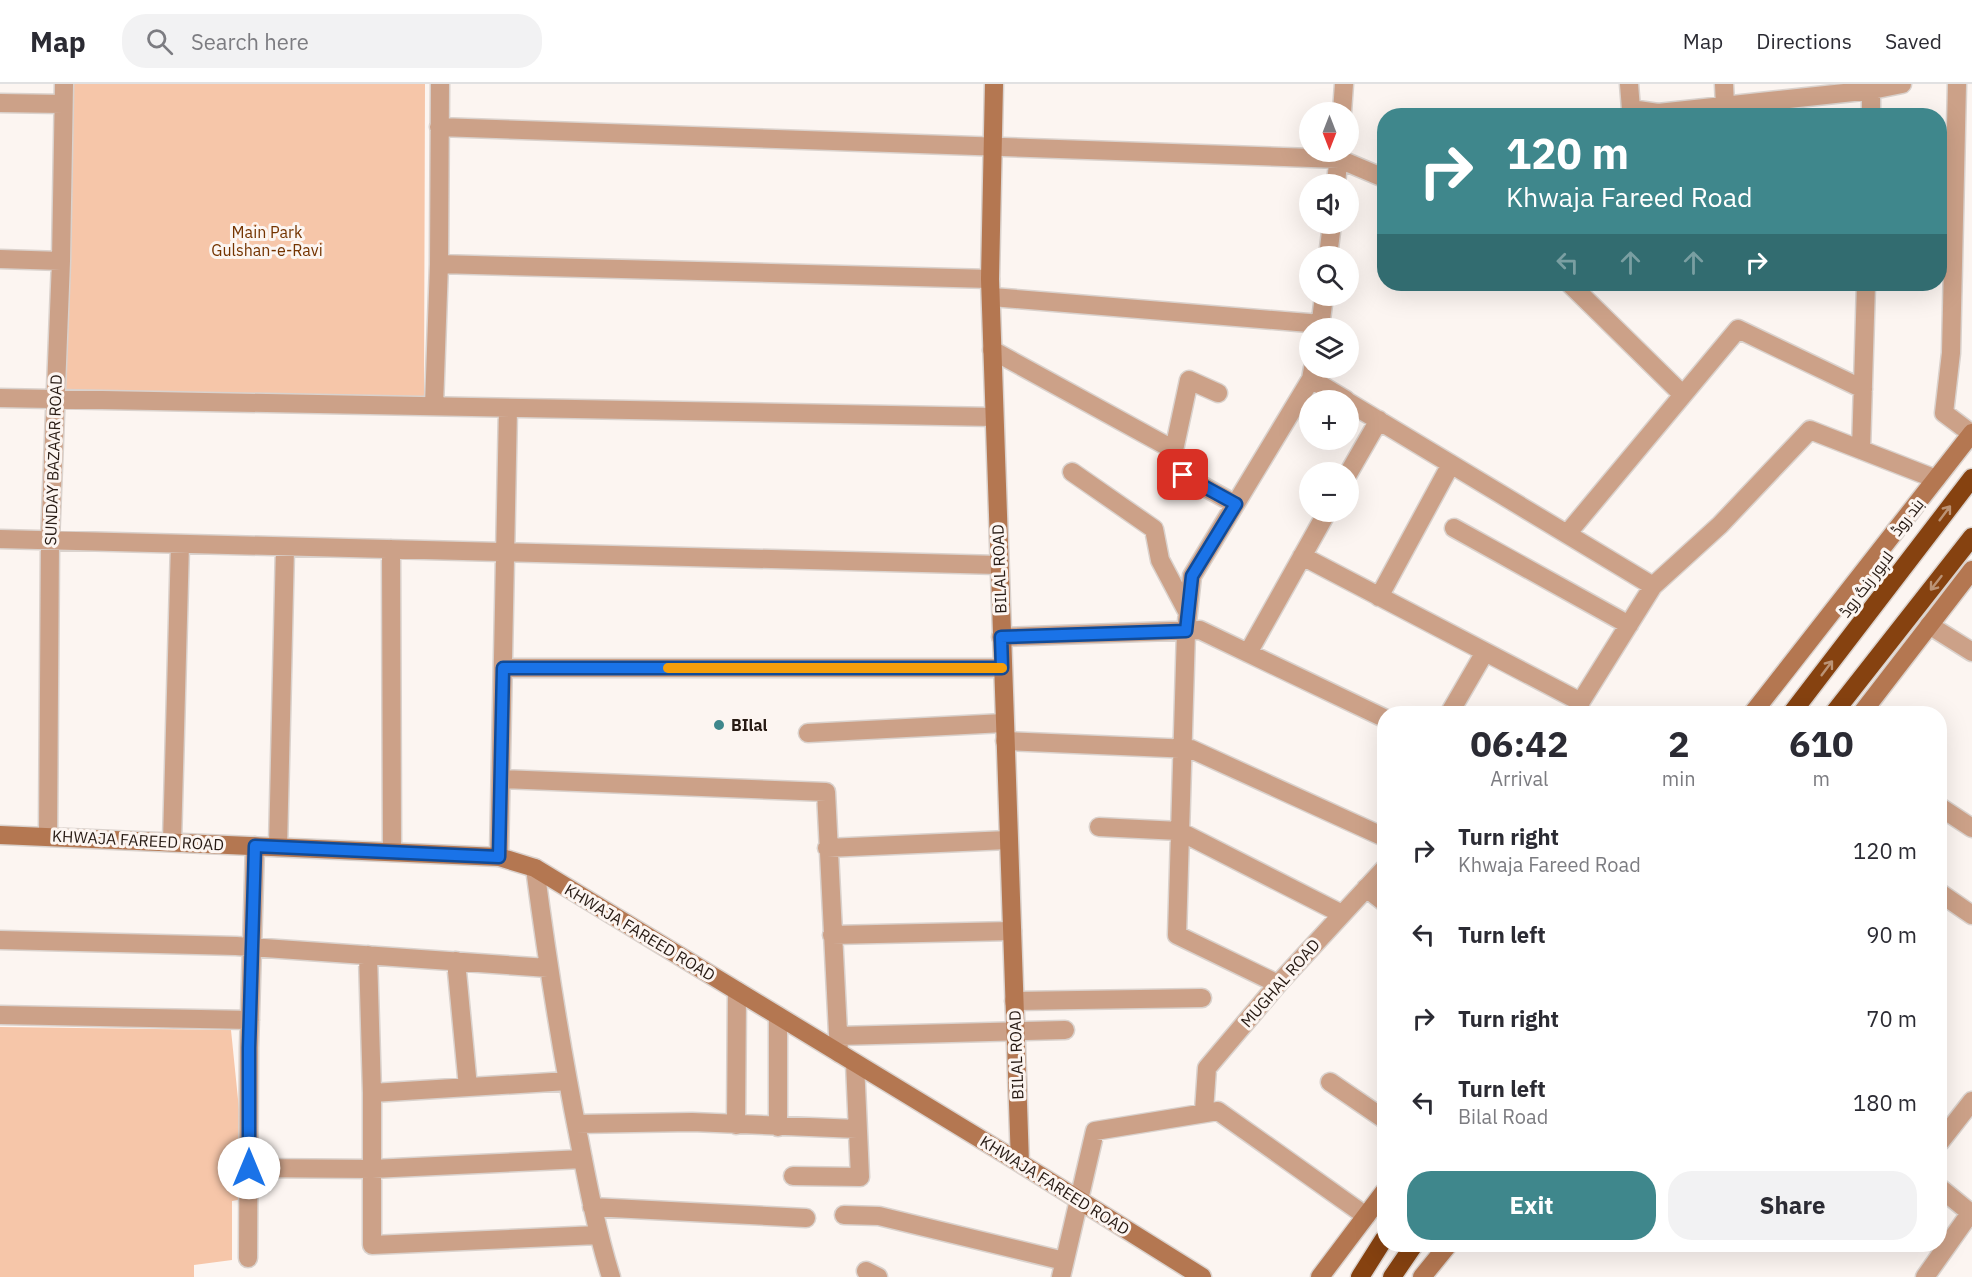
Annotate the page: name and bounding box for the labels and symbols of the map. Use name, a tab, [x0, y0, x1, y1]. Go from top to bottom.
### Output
north arrow	[1299, 102, 1359, 162]
park label: Main Park Gulshan-e-Ravi	[211, 222, 323, 260]
street label: SUNDAY BAZAAR ROAD	[40, 374, 66, 546]
pin	[1157, 449, 1208, 500]
street label: بند روڈ	[1886, 494, 1928, 540]
one-way arrow	[1939, 505, 1952, 521]
street label: BILAL ROAD	[987, 524, 1011, 614]
street label: لاہور رنگ روڈ	[1835, 547, 1898, 622]
one-way arrow	[1929, 574, 1942, 590]
one-way arrow	[1820, 660, 1833, 676]
place label: BIlal	[731, 715, 768, 735]
marker: BIlal	[712, 718, 726, 732]
street label: KHWAJA FAREED ROAD	[52, 826, 224, 854]
street label: KHWAJA FAREED ROAD	[561, 879, 719, 985]
street label: MUGHAL ROAD	[1236, 935, 1324, 1031]
street label: BILAL ROAD	[1004, 1010, 1028, 1100]
street label: KHWAJA FAREED ROAD	[977, 1131, 1133, 1239]
position arrow	[217, 1136, 281, 1200]

